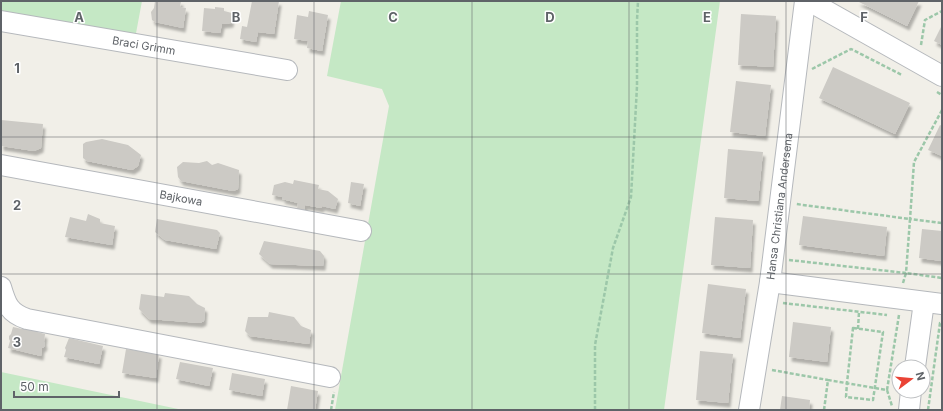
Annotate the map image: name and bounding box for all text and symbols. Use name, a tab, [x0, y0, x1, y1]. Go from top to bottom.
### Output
text: A	[74, 9, 84, 25]
text: B	[232, 9, 241, 25]
text: C	[388, 9, 398, 25]
text: D	[545, 9, 555, 25]
text: E	[703, 9, 711, 25]
text: F	[860, 9, 868, 25]
street label: Braci Grimm	[111, 33, 177, 58]
text: 1	[14, 60, 20, 76]
street label: Hansa Christiana Andersena	[763, 132, 796, 281]
street label: Bajkowa	[158, 187, 204, 209]
text: 2	[13, 197, 21, 213]
text: 3	[13, 334, 21, 350]
north arrow	[891, 359, 931, 399]
text: N	[913, 370, 928, 382]
scale bar	[14, 373, 119, 399]
text: 50 m	[20, 379, 49, 394]

